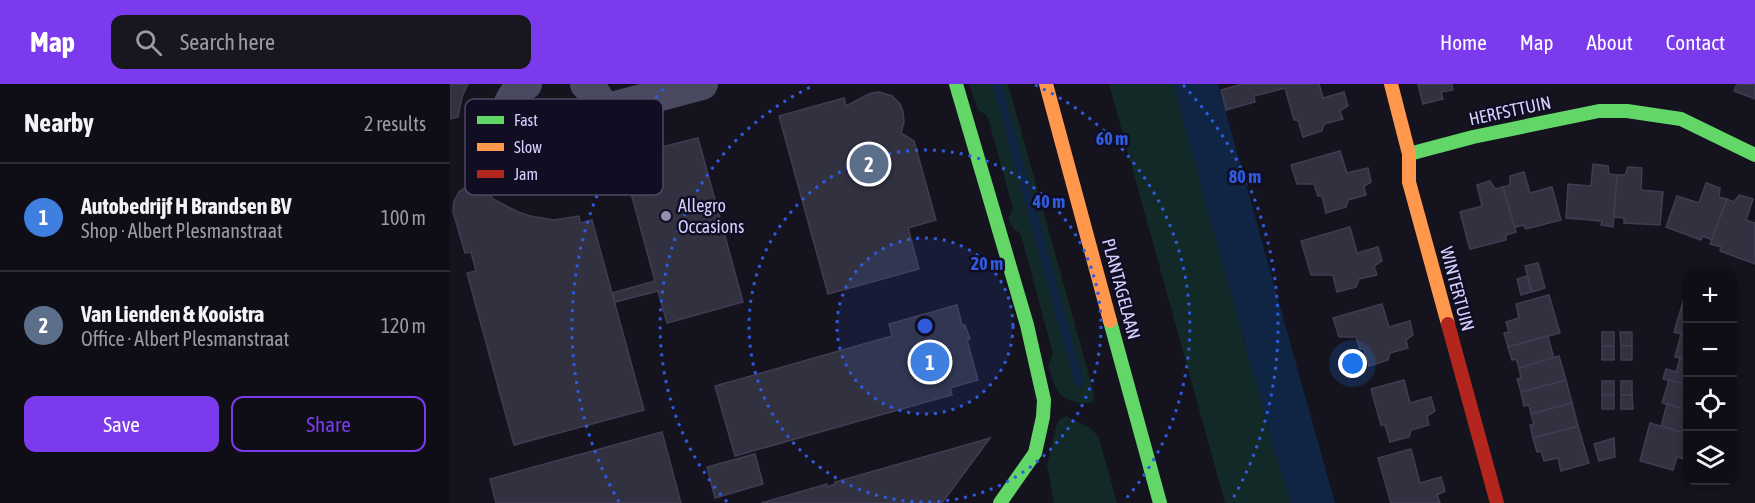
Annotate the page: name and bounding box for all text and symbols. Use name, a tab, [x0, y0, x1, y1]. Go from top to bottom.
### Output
search box	[111, 15, 531, 69]
text: Map	[30, 26, 75, 58]
icon: search	[132, 26, 165, 59]
text: Search here	[180, 29, 275, 55]
text: Home	[1440, 30, 1487, 54]
text: Map	[1520, 30, 1554, 54]
text: About	[1587, 30, 1633, 54]
text: Contact	[1666, 30, 1725, 54]
street label: HERFSTTUIN	[1467, 92, 1553, 129]
legend	[465, 99, 663, 195]
text: Nearby	[24, 108, 94, 138]
text: Fast	[514, 111, 538, 129]
text: 2 results	[364, 112, 426, 135]
text: 60 m	[1096, 128, 1128, 149]
text: Slow	[514, 138, 542, 156]
pin: 2	[850, 142, 888, 187]
text: Jam	[514, 165, 538, 183]
text: 80 m	[1229, 166, 1261, 187]
text: 40 m	[1032, 191, 1065, 212]
text: Autobedrijf H Brandsen BV	[81, 193, 292, 219]
place label: Allegro Occasions	[678, 195, 744, 237]
text: 1	[39, 206, 48, 229]
text: 100 m	[381, 206, 426, 229]
marker: Allegro Occasions	[659, 209, 673, 223]
text: Shop · Albert Plesmanstraat	[81, 219, 283, 242]
street label: PLANTAGELAAN	[1098, 236, 1145, 342]
street label: WINTERTUIN	[1436, 244, 1479, 333]
text: 20 m	[971, 253, 1003, 274]
map controls	[1683, 269, 1737, 485]
button: +	[1683, 269, 1737, 323]
text: Van Lienden & Kooistra	[81, 301, 264, 327]
text: 2	[39, 314, 48, 337]
text: 120 m	[381, 314, 426, 337]
centre of rings	[915, 316, 935, 336]
button: −	[1683, 323, 1737, 377]
text: Office · Albert Plesmanstraat	[81, 327, 289, 350]
pin: 1	[910, 340, 950, 384]
your location	[1338, 349, 1367, 378]
button: locate	[1683, 377, 1737, 431]
button: Save	[24, 396, 219, 452]
button: Share	[231, 396, 426, 452]
button: layers	[1683, 431, 1737, 485]

